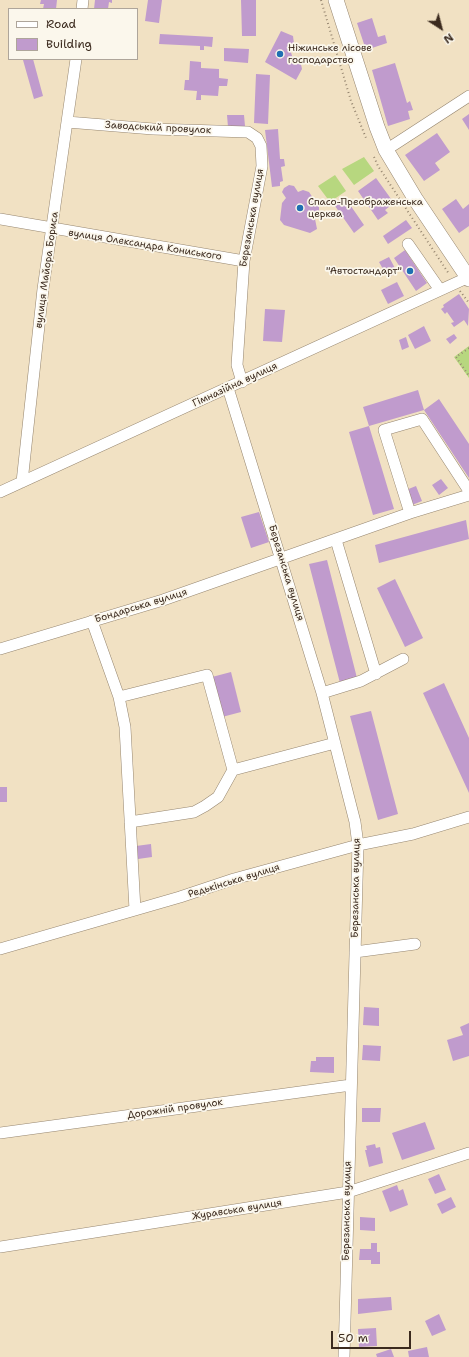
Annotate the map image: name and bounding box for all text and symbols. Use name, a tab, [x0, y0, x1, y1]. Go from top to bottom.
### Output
legend	[8, 8, 138, 60]
north arrow	[421, 8, 461, 48]
text: Road	[46, 16, 76, 32]
text: N	[440, 29, 456, 47]
text: Building	[46, 36, 92, 52]
place label: Ніжинське лісове господарство	[288, 42, 372, 66]
marker: Ніжинське лісове господарство	[275, 49, 285, 59]
street label: Заводський провулок	[105, 119, 211, 137]
street label: Березанська вулиця	[237, 168, 267, 268]
place label: Спасо-Преображенська церква	[308, 196, 423, 220]
marker: Спасо-Преображенська церква	[295, 203, 305, 213]
street label: вулиця Майора Бориса	[33, 211, 61, 329]
street label: вулиця Олександра Кониського	[67, 227, 223, 263]
place label: "Автостандарт"	[326, 265, 402, 277]
marker: "Автостандарт"	[405, 266, 415, 276]
street label: Гімназійна вулиця	[191, 360, 279, 410]
street label: Березанська вулиця	[266, 524, 306, 622]
street label: Бондарська вулиця	[93, 586, 189, 626]
street label: Березанська вулиця	[349, 838, 363, 938]
street label: Редькінська вулиця	[187, 861, 281, 901]
street label: Дорожній провулок	[126, 1096, 224, 1122]
street label: Березанська вулиця	[340, 1161, 354, 1261]
street label: Журавська вулиця	[191, 1197, 283, 1223]
scale bar	[333, 1323, 413, 1349]
text: 50 m	[338, 1330, 368, 1346]

